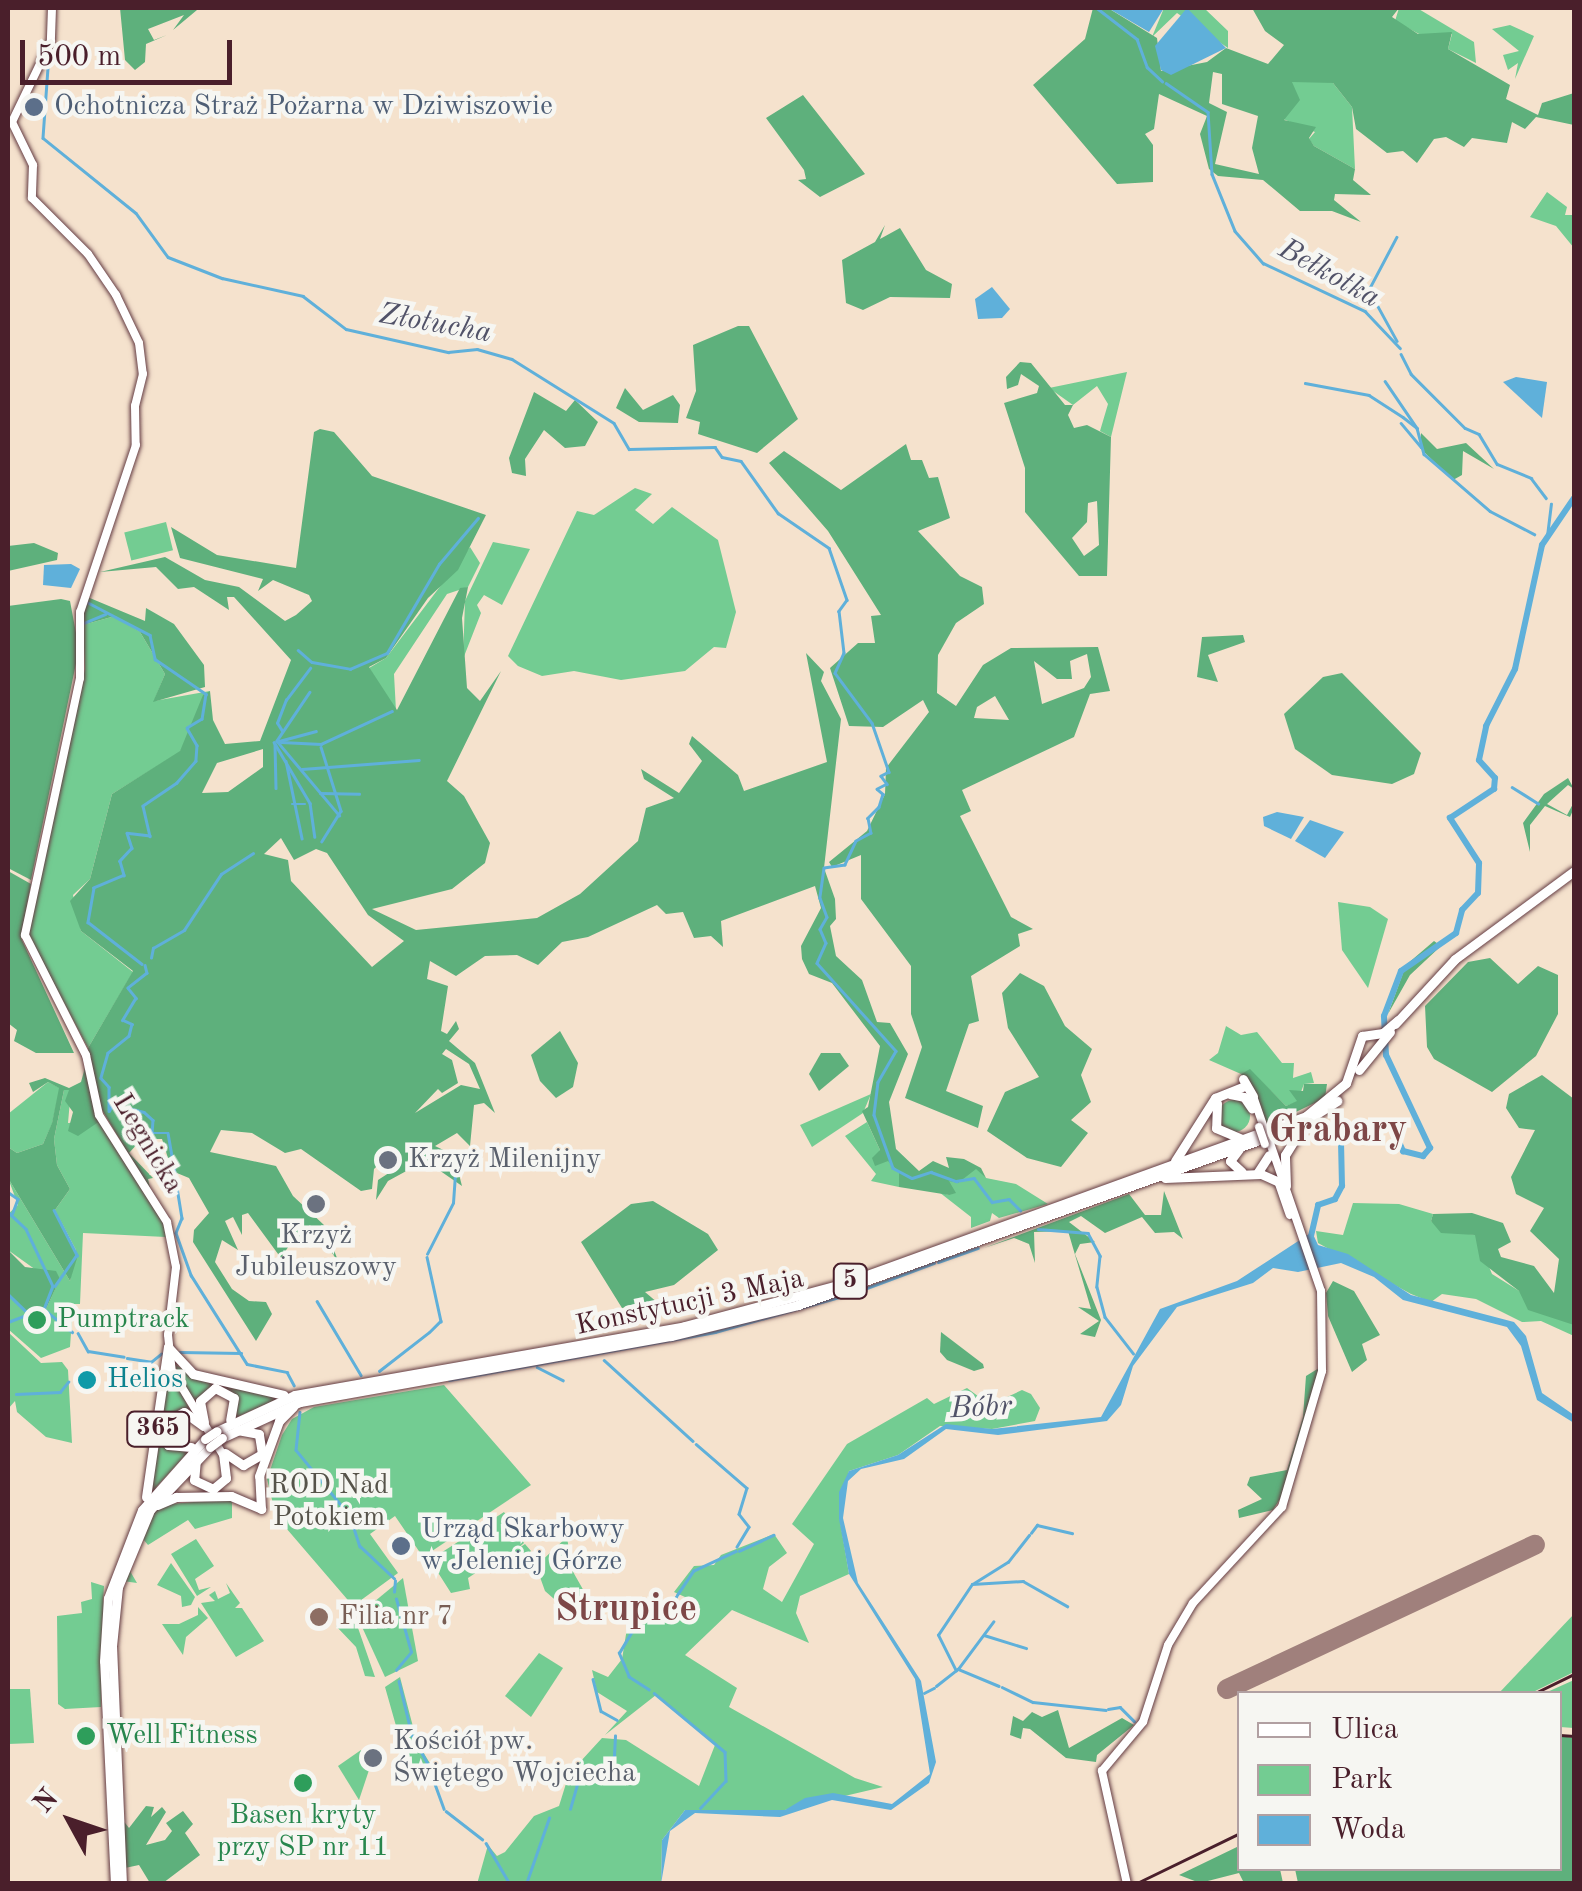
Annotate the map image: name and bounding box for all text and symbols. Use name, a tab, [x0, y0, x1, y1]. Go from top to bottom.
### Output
scale bar	[25, 20, 238, 82]
text: 500 m	[37, 42, 121, 72]
place label: Ochotnicza Straż Pożarna w Dziwiszowie	[54, 90, 553, 124]
marker: Ochotnicza Straż Pożarna w Dziwiszowie	[23, 96, 45, 118]
water label: Bełkotka	[1272, 231, 1386, 317]
water label: Złotucha	[376, 296, 494, 352]
street label: Legnicka	[104, 1088, 190, 1200]
district label: Grabary	[1269, 1109, 1407, 1155]
place label: Krzyż Milenijny	[408, 1143, 601, 1177]
marker: Krzyż Milenijny	[377, 1149, 399, 1171]
marker: Krzyż Jubileuszowy	[305, 1193, 327, 1215]
place label: Krzyż Jubileuszowy	[235, 1219, 397, 1285]
road number: 5	[832, 1261, 868, 1301]
street label: Konstytucji 3 Maja	[573, 1262, 807, 1344]
place label: Pumptrack	[57, 1303, 190, 1337]
marker: Pumptrack	[26, 1309, 48, 1331]
place label: Helios	[107, 1363, 183, 1397]
marker: Helios	[76, 1369, 98, 1391]
water label: Bóbr	[949, 1388, 1013, 1428]
road number: 365	[126, 1409, 190, 1449]
park label: ROD Nad Potokiem	[269, 1469, 389, 1535]
place label: Urząd Skarbowy w Jeleniej Górze	[421, 1513, 625, 1579]
marker: Urząd Skarbowy w Jeleniej Górze	[390, 1535, 412, 1557]
district label: Strupice	[555, 1588, 697, 1634]
place label: Filia nr 7	[339, 1600, 453, 1634]
marker: Filia nr 7	[308, 1606, 330, 1628]
legend	[1237, 1691, 1562, 1871]
text: Ulica	[1331, 1715, 1399, 1745]
place label: Well Fitness	[106, 1719, 258, 1753]
marker: Well Fitness	[75, 1725, 97, 1747]
place label: Kościół pw. Świętego Wojciecha	[393, 1725, 636, 1791]
marker: Kościół pw. Świętego Wojciecha	[362, 1747, 384, 1769]
text: Park	[1331, 1765, 1393, 1795]
north arrow	[20, 1771, 120, 1871]
marker: Basen kryty przy SP nr 11	[292, 1772, 314, 1794]
text: N	[29, 1785, 65, 1819]
place label: Basen kryty przy SP nr 11	[217, 1799, 389, 1865]
text: Woda	[1331, 1815, 1406, 1845]

